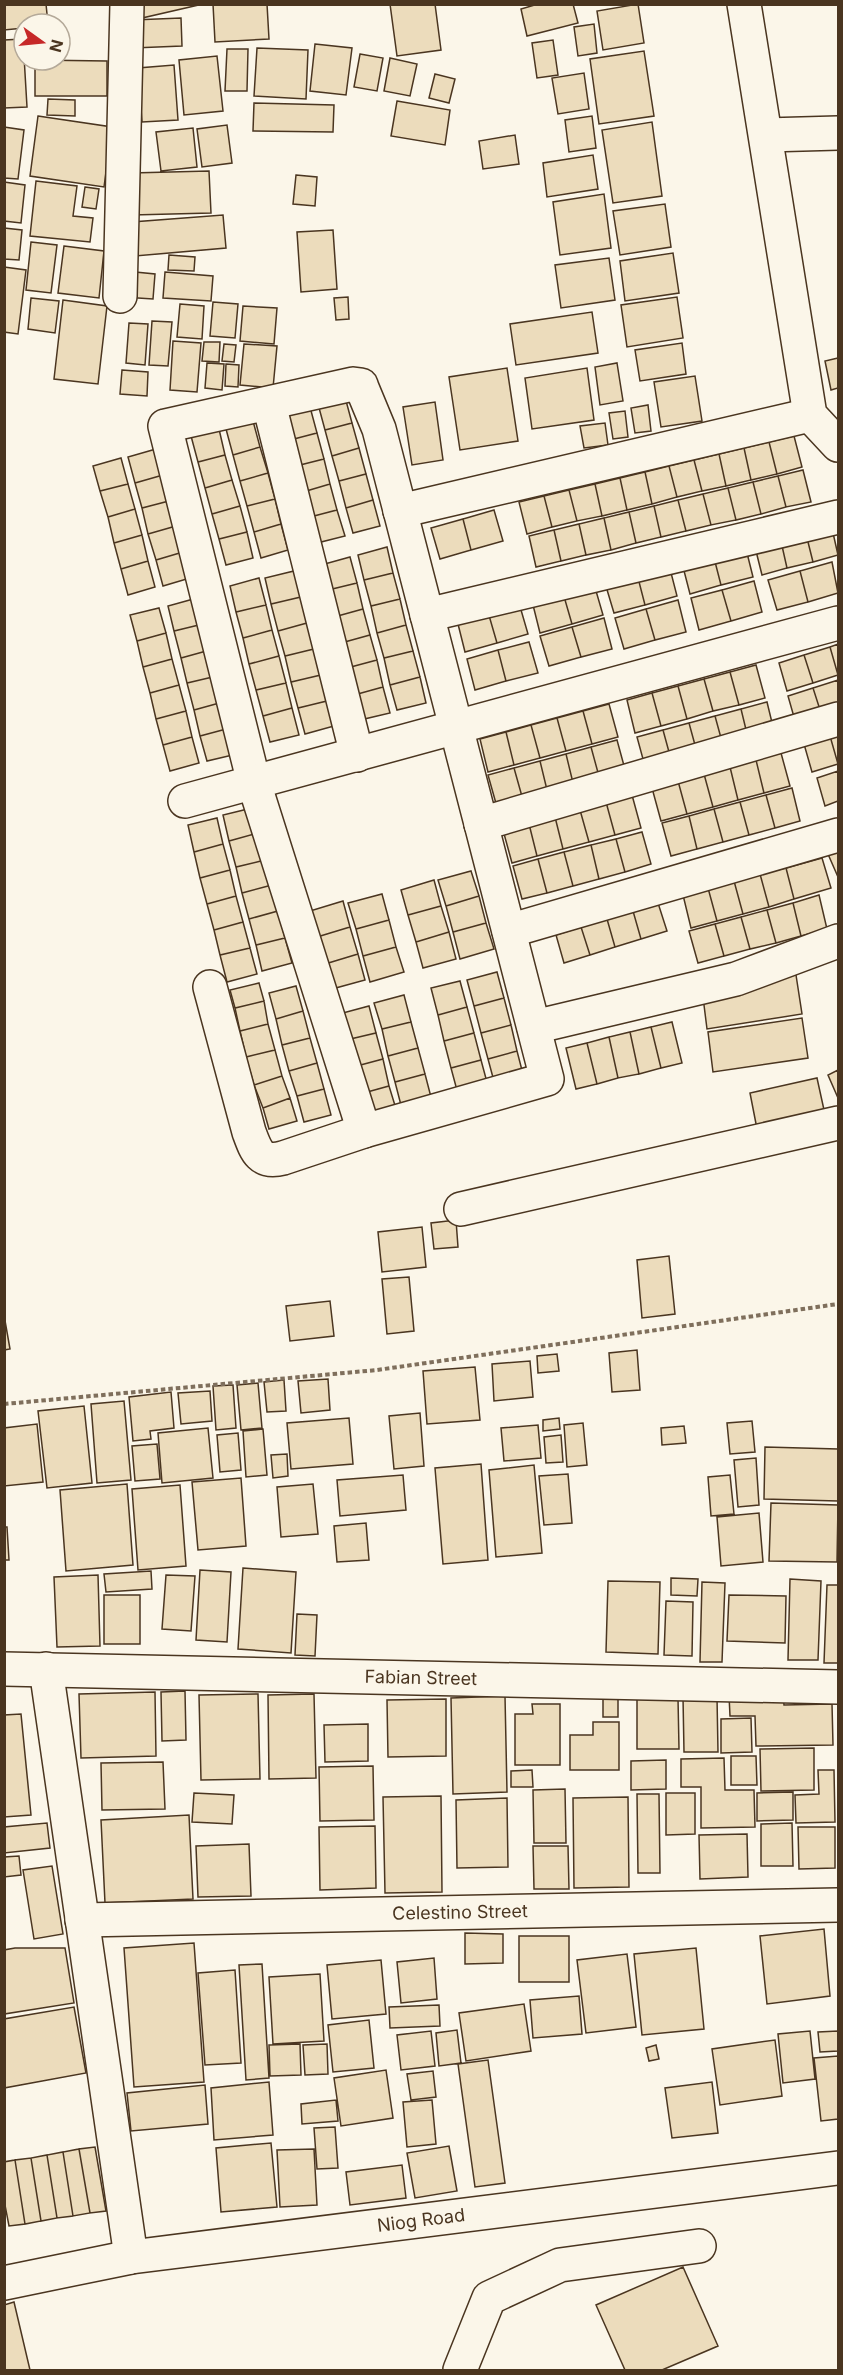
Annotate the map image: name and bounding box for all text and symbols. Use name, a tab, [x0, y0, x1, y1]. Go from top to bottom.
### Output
north arrow	[12, 12, 72, 72]
text: N	[45, 37, 68, 54]
street label: Fabian Street	[365, 1666, 477, 1689]
street label: Celestino Street	[392, 1900, 528, 1924]
street label: Niog Road	[376, 2204, 466, 2236]

